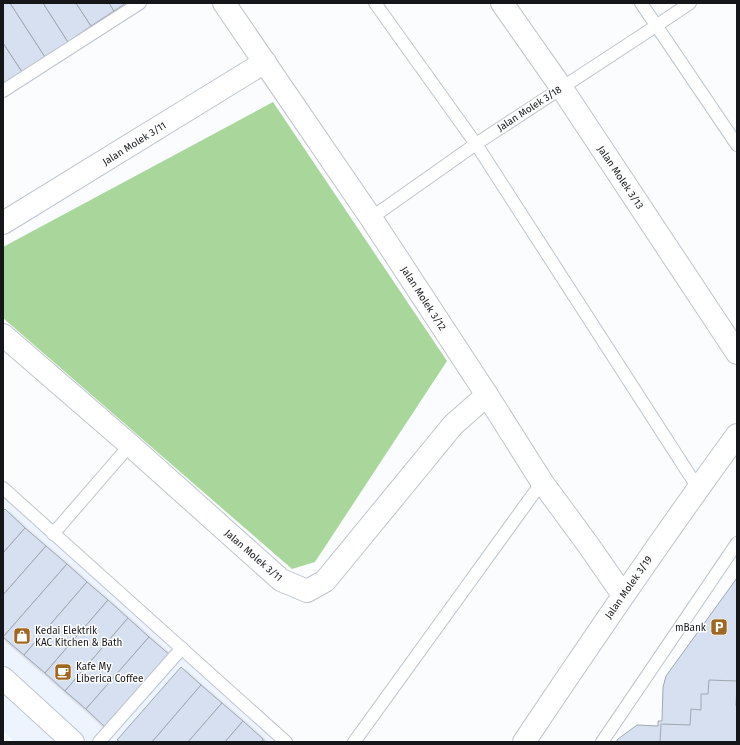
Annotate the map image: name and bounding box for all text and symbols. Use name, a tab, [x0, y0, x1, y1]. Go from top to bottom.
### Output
street label: Jalan Molek 3/18	[495, 83, 564, 134]
street label: Jalan Molek 3/11	[100, 119, 169, 168]
street label: Jalan Molek 3/13	[595, 144, 646, 211]
street label: Jalan Molek 3/12	[398, 264, 448, 333]
street label: Jalan Molek 3/11	[222, 527, 285, 584]
street label: Jalan Molek 3/19	[603, 554, 655, 621]
parking icon: mBank	[709, 617, 729, 637]
place label: mBank	[675, 622, 707, 634]
place label: Kedai Elektrik KAC Kitchen & Bath	[35, 625, 122, 649]
shop icon: Kedai Elektrik KAC Kitchen & Bath	[12, 626, 32, 646]
place label: Kafe My Liberica Coffee	[76, 661, 143, 685]
cafe icon: Kafe My Liberica Coffee	[53, 662, 73, 682]

